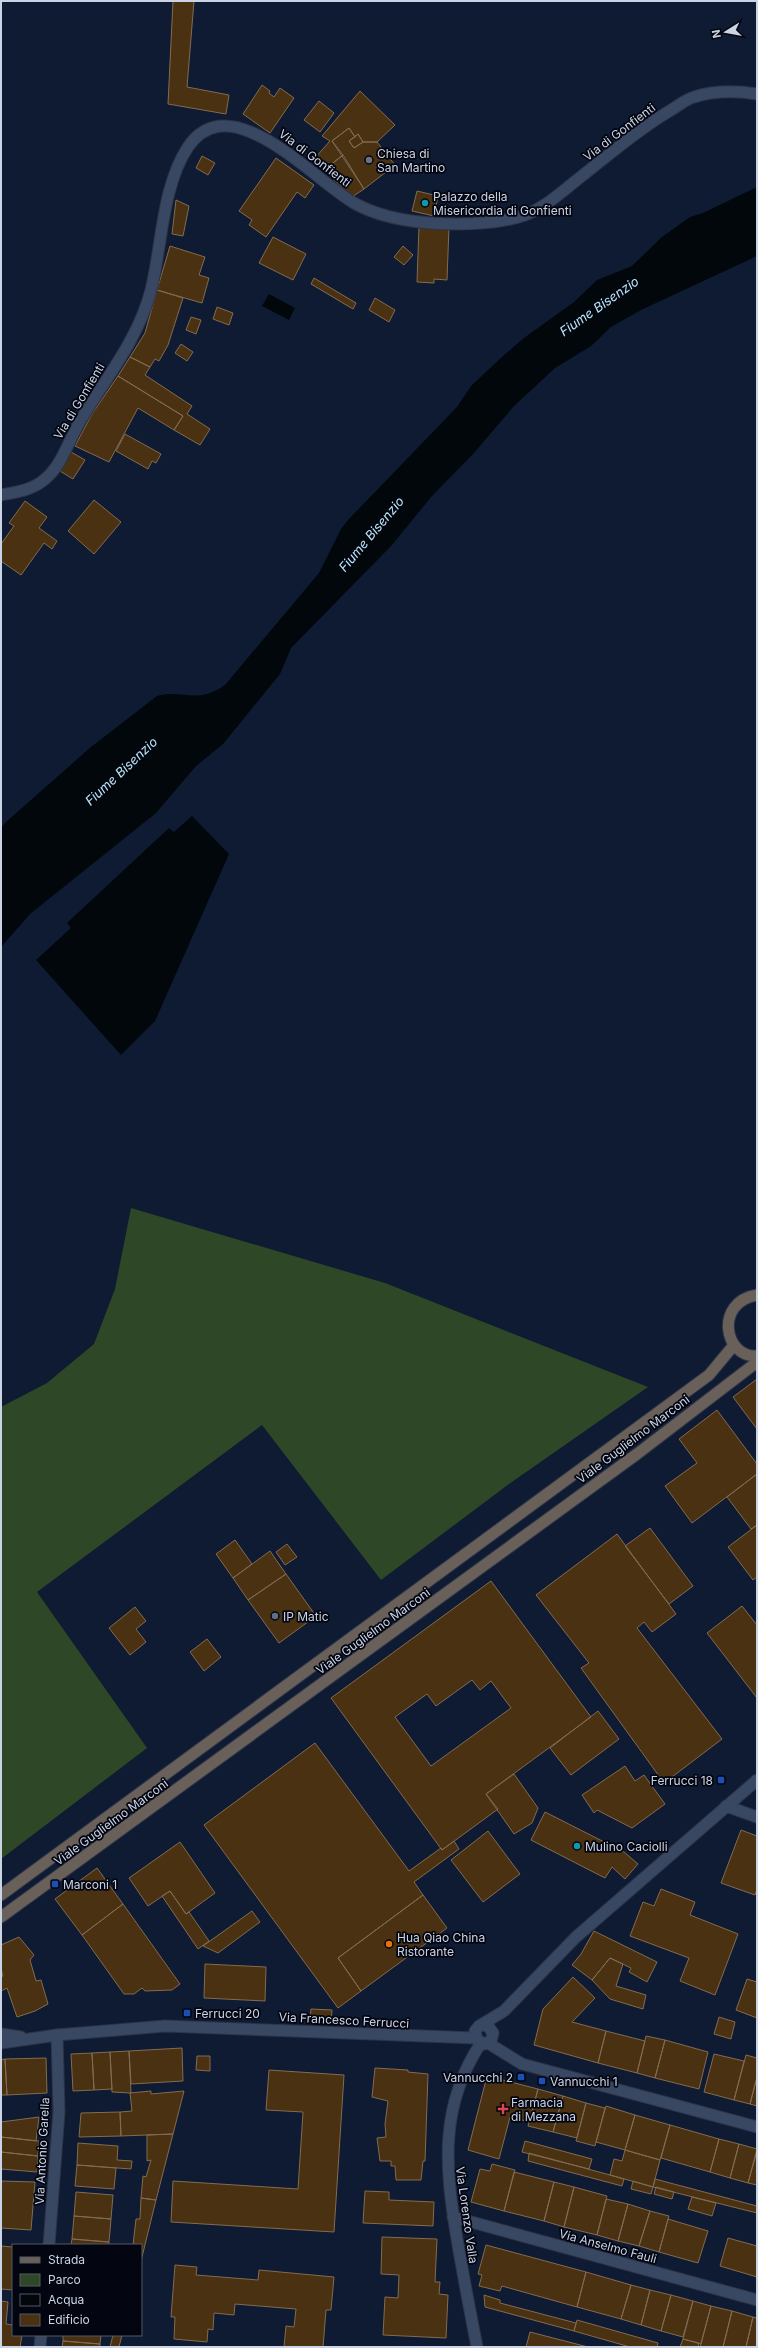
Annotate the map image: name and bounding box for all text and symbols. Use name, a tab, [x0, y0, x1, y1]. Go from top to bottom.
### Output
north arrow	[706, 12, 746, 52]
text: N	[709, 28, 724, 39]
street label: Via di Gonfienti	[580, 100, 658, 164]
street label: Via di Gonfienti	[276, 126, 354, 190]
place label: Chiesa di San Martino	[377, 146, 445, 175]
marker: Chiesa di San Martino	[364, 155, 374, 165]
place label: Palazzo della Misericordia di Gonfienti	[433, 189, 572, 218]
marker: Palazzo della Misericordia di Gonfienti	[420, 198, 430, 208]
water label: Fiume Bisenzio	[556, 273, 642, 339]
street label: Via di Gonfienti	[50, 360, 108, 442]
water label: Fiume Bisenzio	[335, 493, 407, 575]
water label: Fiume Bisenzio	[82, 733, 161, 809]
street label: Viale Guglielmo Marconi	[574, 1392, 692, 1486]
street label: Viale Guglielmo Marconi	[313, 1585, 433, 1677]
place label: IP Matic	[283, 1609, 329, 1624]
marker: IP Matic	[270, 1611, 280, 1621]
place label: Ferrucci 18	[651, 1773, 713, 1788]
marker: Ferrucci 18	[716, 1775, 726, 1785]
street label: Viale Guglielmo Marconi	[51, 1776, 171, 1868]
place label: Mulino Caciolli	[585, 1839, 668, 1854]
marker: Mulino Caciolli	[572, 1841, 582, 1851]
place label: Marconi 1	[63, 1877, 117, 1892]
marker: Marconi 1	[50, 1879, 60, 1889]
place label: Hua Qiao China Ristorante	[397, 1930, 485, 1959]
marker: Hua Qiao China Ristorante	[384, 1939, 394, 1949]
place label: Ferrucci 20	[195, 2006, 260, 2021]
marker: Ferrucci 20	[182, 2008, 192, 2018]
street label: Via Francesco Ferrucci	[278, 2009, 410, 2031]
place label: Vannucchi 2	[443, 2070, 513, 2085]
marker: Vannucchi 2	[516, 2072, 526, 2082]
place label: Vannucchi 1	[550, 2074, 618, 2089]
marker: Vannucchi 1	[537, 2076, 547, 2086]
place label: Farmacia di Mezzana	[511, 2095, 576, 2124]
street label: Via Antonio Garella	[32, 2097, 52, 2205]
marker: Farmacia di Mezzana	[498, 2104, 508, 2114]
street label: Via Lorenzo Valla	[453, 2166, 481, 2264]
street label: Via Anselmo Fauli	[558, 2226, 659, 2266]
legend	[12, 2244, 142, 2336]
text: Strada	[48, 2252, 85, 2267]
text: Parco	[48, 2272, 81, 2287]
text: Acqua	[48, 2292, 84, 2307]
text: Edificio	[48, 2312, 90, 2327]

